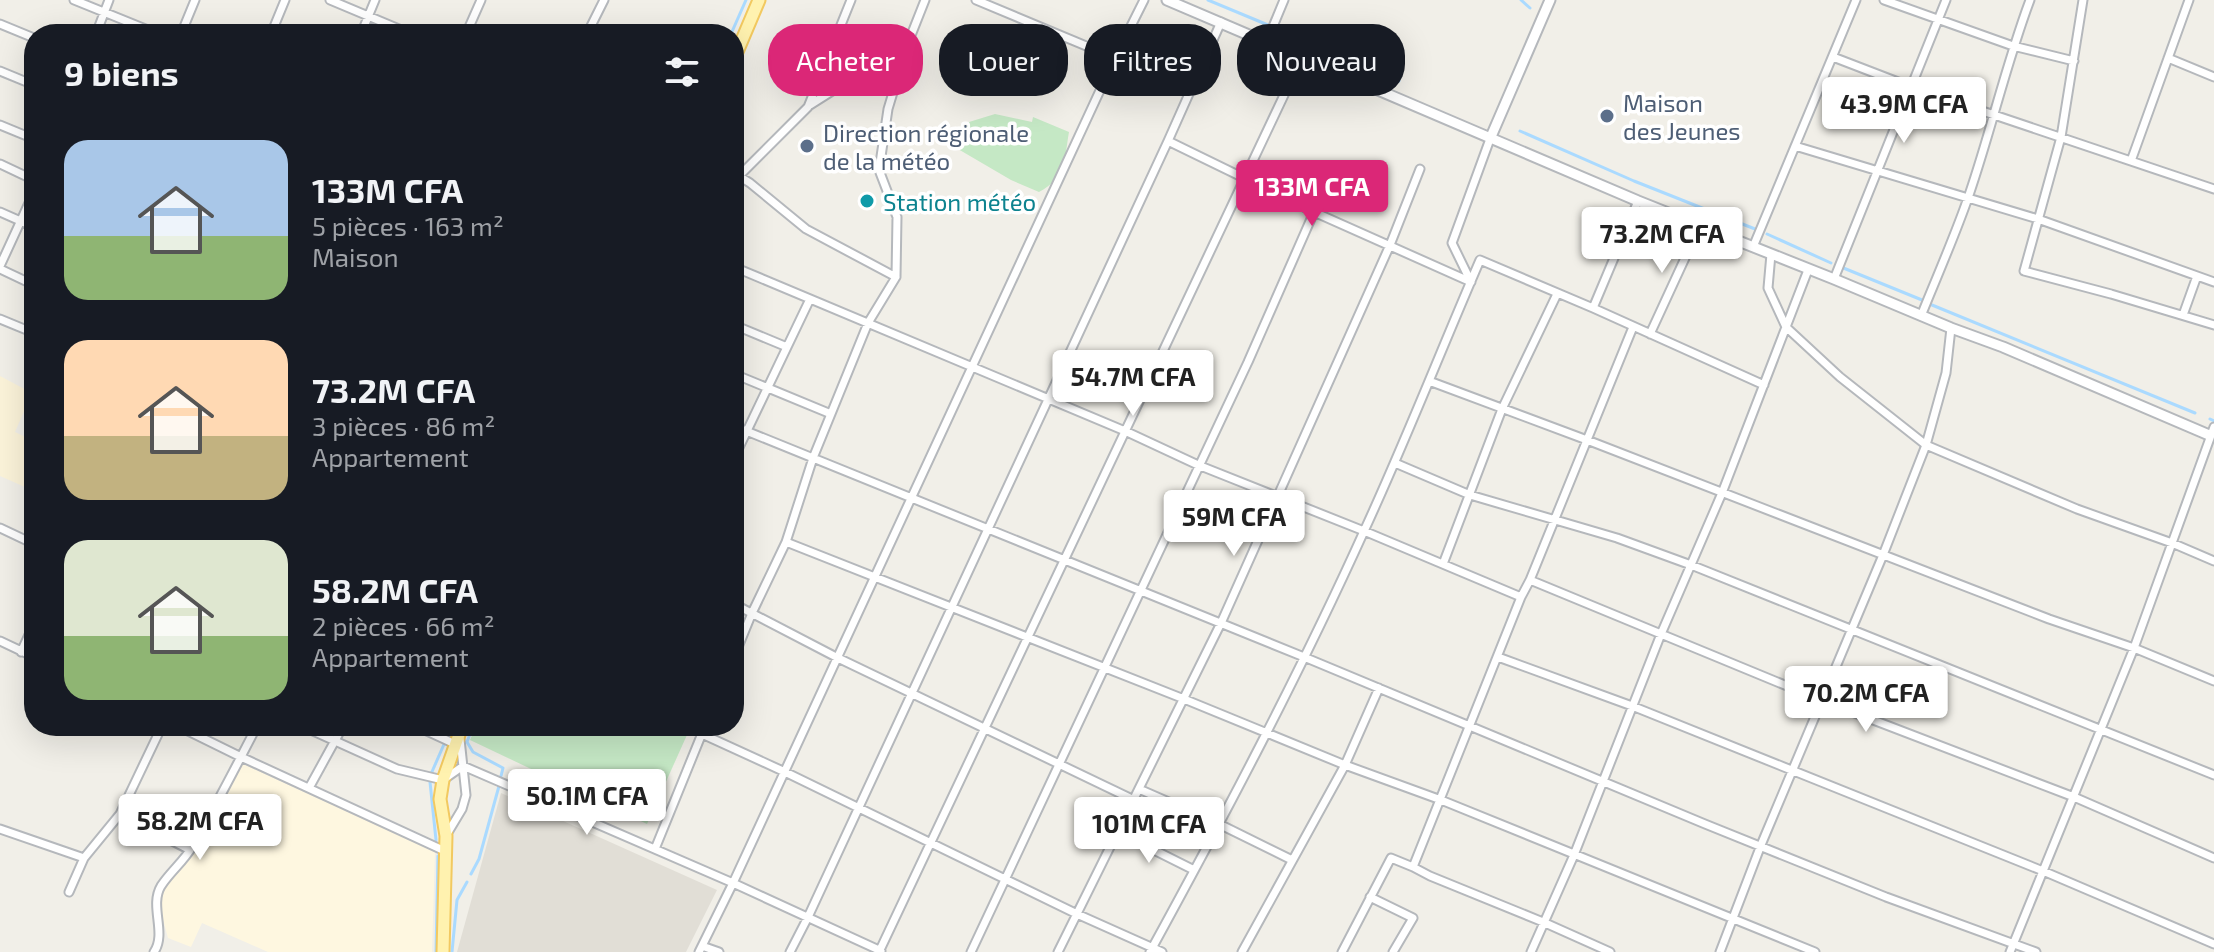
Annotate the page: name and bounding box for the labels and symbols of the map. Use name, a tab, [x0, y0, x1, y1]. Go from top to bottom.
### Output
pin: 43.9M CFA	[1812, 77, 1996, 145]
place label: Maison des Jeunes	[1623, 88, 1740, 145]
marker: Maison des Jeunes	[1598, 107, 1616, 125]
place label: Direction régionale de la météo	[823, 118, 1029, 175]
marker: Direction régionale de la météo	[798, 137, 816, 155]
pin: 133M CFA	[1229, 160, 1395, 228]
place label: Station météo	[883, 187, 1036, 216]
marker: Station météo	[858, 192, 876, 210]
pin: 73.2M CFA	[1570, 207, 1754, 275]
pin: 54.7M CFA	[1041, 350, 1225, 418]
pin: 59M CFA	[1160, 490, 1308, 558]
pin: 70.2M CFA	[1774, 666, 1958, 734]
pin: 50.1M CFA	[495, 769, 679, 837]
pin: 58.2M CFA	[108, 794, 292, 862]
pin: 101M CFA	[1066, 797, 1232, 865]

